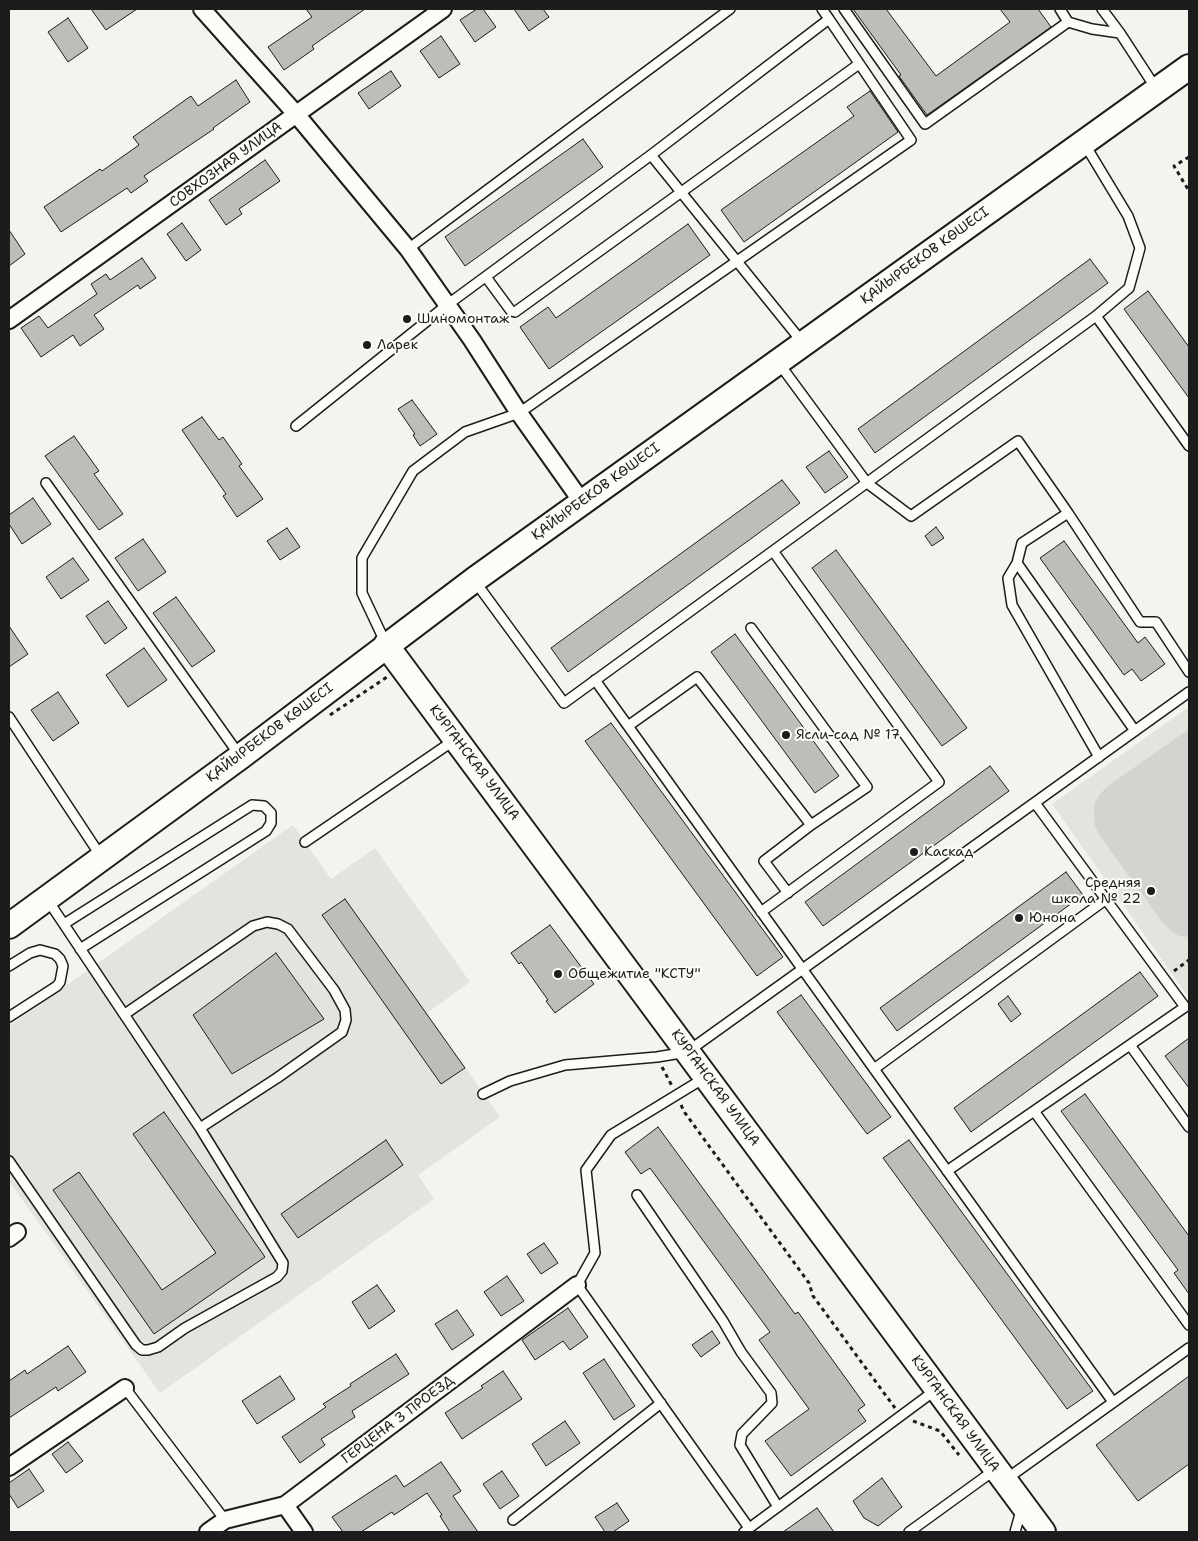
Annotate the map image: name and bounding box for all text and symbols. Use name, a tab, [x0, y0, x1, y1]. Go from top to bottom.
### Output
street label: СОВХОЗНАЯ УЛИЦА	[166, 119, 286, 211]
street label: ҚАЙЫРБЕКОВ КӨШЕСІ	[858, 204, 992, 308]
place label: Шиномонтаж	[417, 311, 509, 327]
marker: Шиномонтаж	[401, 313, 413, 325]
place label: Ларек	[377, 337, 418, 353]
marker: Ларек	[361, 339, 373, 351]
street label: ҚАЙЫРБЕКОВ КӨШЕСІ	[529, 440, 663, 544]
street label: ҚАЙЫРБЕКОВ КӨШЕСІ	[203, 680, 337, 786]
street label: КУРГАНСКАЯ УЛИЦА	[425, 702, 523, 824]
place label: Ясли-сад № 17	[796, 727, 900, 743]
marker: Ясли-сад № 17	[780, 729, 792, 741]
place label: Каскад	[924, 844, 973, 860]
marker: Каскад	[908, 846, 920, 858]
place label: Средняя школа № 22	[1051, 875, 1141, 908]
marker: Средняя школа № 22	[1145, 885, 1157, 897]
place label: Юнона	[1029, 910, 1076, 926]
marker: Юнона	[1013, 912, 1025, 924]
place label: Общежитие "КСТУ"	[568, 966, 701, 982]
marker: Общежитие "КСТУ"	[552, 968, 564, 980]
street label: КУРГАНСКАЯ УЛИЦА	[667, 1026, 763, 1150]
street label: КУРГАНСКАЯ УЛИЦА	[907, 1352, 1003, 1476]
street label: ГЕРЦЕНА 3 ПРОЕЗД	[339, 1372, 457, 1468]

